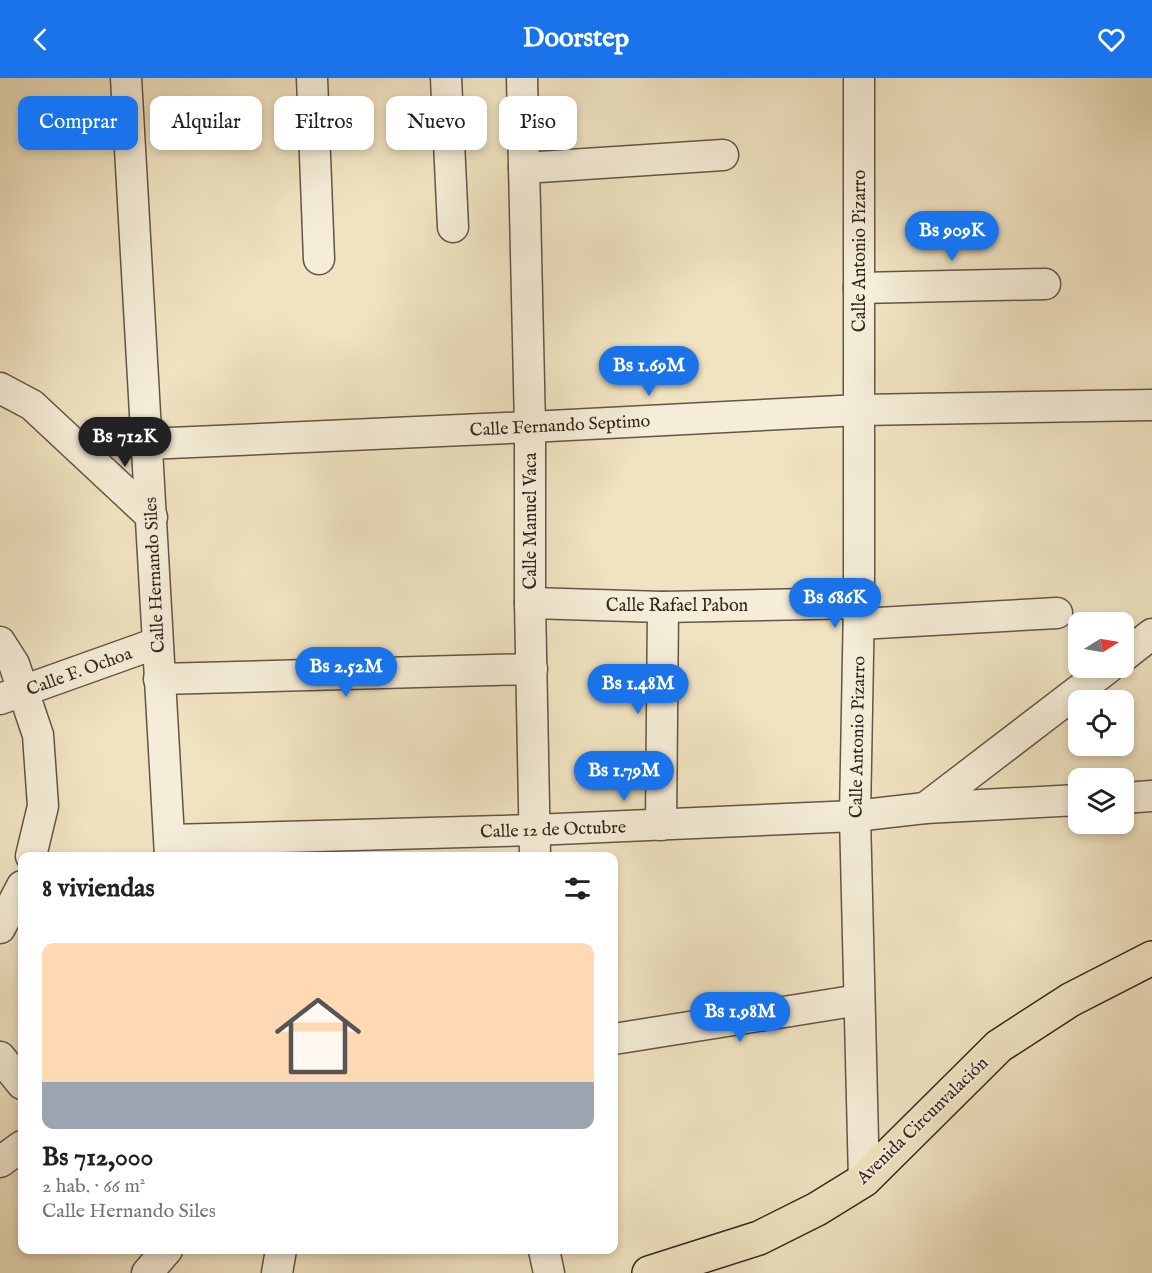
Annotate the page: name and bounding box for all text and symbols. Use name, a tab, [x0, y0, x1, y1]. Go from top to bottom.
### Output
text: Doorstep	[523, 22, 629, 56]
icon: back	[24, 23, 57, 56]
icon: heart	[1095, 23, 1128, 56]
chip: Comprar	[18, 96, 138, 150]
chip: Alquilar	[150, 96, 262, 150]
chip: Filtros	[274, 96, 374, 150]
chip: Nuevo	[386, 96, 487, 150]
chip: Piso	[499, 96, 577, 150]
street label: Calle Antonio Pizarro	[849, 170, 872, 332]
pin: Bs 909K	[897, 211, 1007, 262]
text: Bs 909K	[919, 218, 985, 243]
pin: Bs 1.69M	[587, 346, 711, 397]
text: Bs 1.69M	[613, 353, 685, 378]
street label: Calle Fernando Septimo	[469, 410, 651, 443]
pin: Bs 712K	[70, 417, 180, 468]
text: Bs 712K	[92, 424, 158, 449]
street label: Calle Manuel Vaca	[520, 452, 543, 590]
street label: Calle Hernando Siles	[140, 496, 171, 654]
pin: Bs 686K	[780, 578, 890, 629]
text: Bs 686K	[803, 585, 867, 610]
street label: Calle Rafael Pabon	[606, 595, 749, 618]
north arrow	[1068, 612, 1134, 678]
map controls	[1068, 612, 1134, 834]
street label: Calle F. Ochoa	[24, 643, 136, 702]
pin: Bs 2.52M	[284, 647, 408, 698]
text: Bs 2.52M	[309, 654, 383, 679]
street label: Calle Antonio Pizarro	[846, 655, 871, 818]
pin: Bs 1.48M	[576, 664, 700, 715]
text: Bs 1.48M	[602, 671, 674, 696]
button: locate	[1068, 690, 1134, 756]
pin: Bs 1.79M	[562, 751, 686, 802]
text: Bs 1.79M	[588, 758, 660, 783]
button: layers	[1068, 768, 1134, 834]
street label: Calle 12 de Octubre	[480, 816, 626, 845]
text: 8 viviendas	[42, 872, 155, 905]
icon: filters	[561, 872, 594, 905]
icon: home	[264, 982, 372, 1090]
pin: Bs 1.98M	[678, 992, 802, 1043]
text: Bs 1.98M	[704, 999, 776, 1024]
street label: Avenida Circunvalación	[852, 1052, 994, 1191]
text: Bs 712,000	[42, 1141, 153, 1174]
text: 2 hab. · 66 m²	[42, 1174, 145, 1199]
text: Calle Hernando Siles	[42, 1199, 216, 1224]

